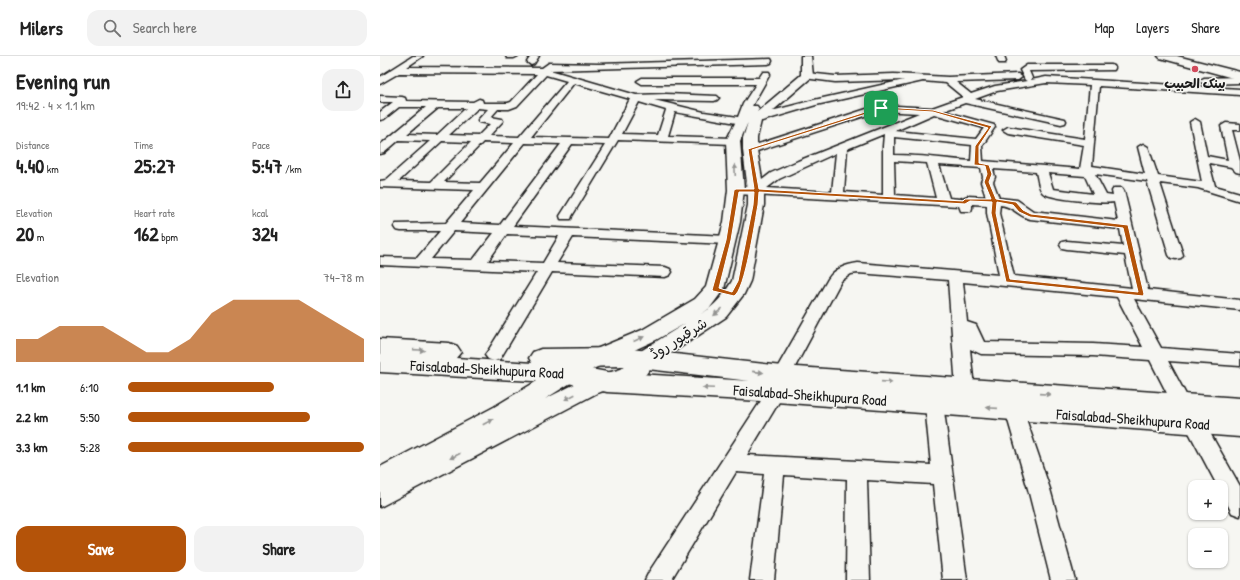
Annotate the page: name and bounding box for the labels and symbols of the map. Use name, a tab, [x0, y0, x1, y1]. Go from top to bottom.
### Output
marker: بينک الحبيب	[1190, 64, 1200, 74]
place label: بينک الحبيب	[1164, 74, 1226, 92]
pin	[864, 91, 898, 125]
one-way arrow	[732, 164, 739, 176]
one-way arrow	[713, 308, 723, 317]
street label: شرقپور روڈ	[645, 312, 711, 364]
one-way arrow	[633, 336, 645, 343]
one-way arrow	[413, 347, 426, 353]
street label: Faisalabad-Sheikhupura Road	[409, 354, 564, 384]
one-way arrow	[752, 369, 764, 375]
street label: Faisalabad-Sheikhupura Road	[732, 379, 887, 411]
one-way arrow	[881, 379, 893, 386]
one-way arrow	[702, 384, 714, 391]
one-way arrow	[1039, 390, 1051, 397]
one-way arrow	[565, 394, 576, 400]
street label: Faisalabad-Sheikhupura Road	[1055, 403, 1210, 435]
one-way arrow	[986, 404, 998, 411]
one-way arrow	[482, 418, 494, 425]
one-way arrow	[449, 453, 461, 460]

